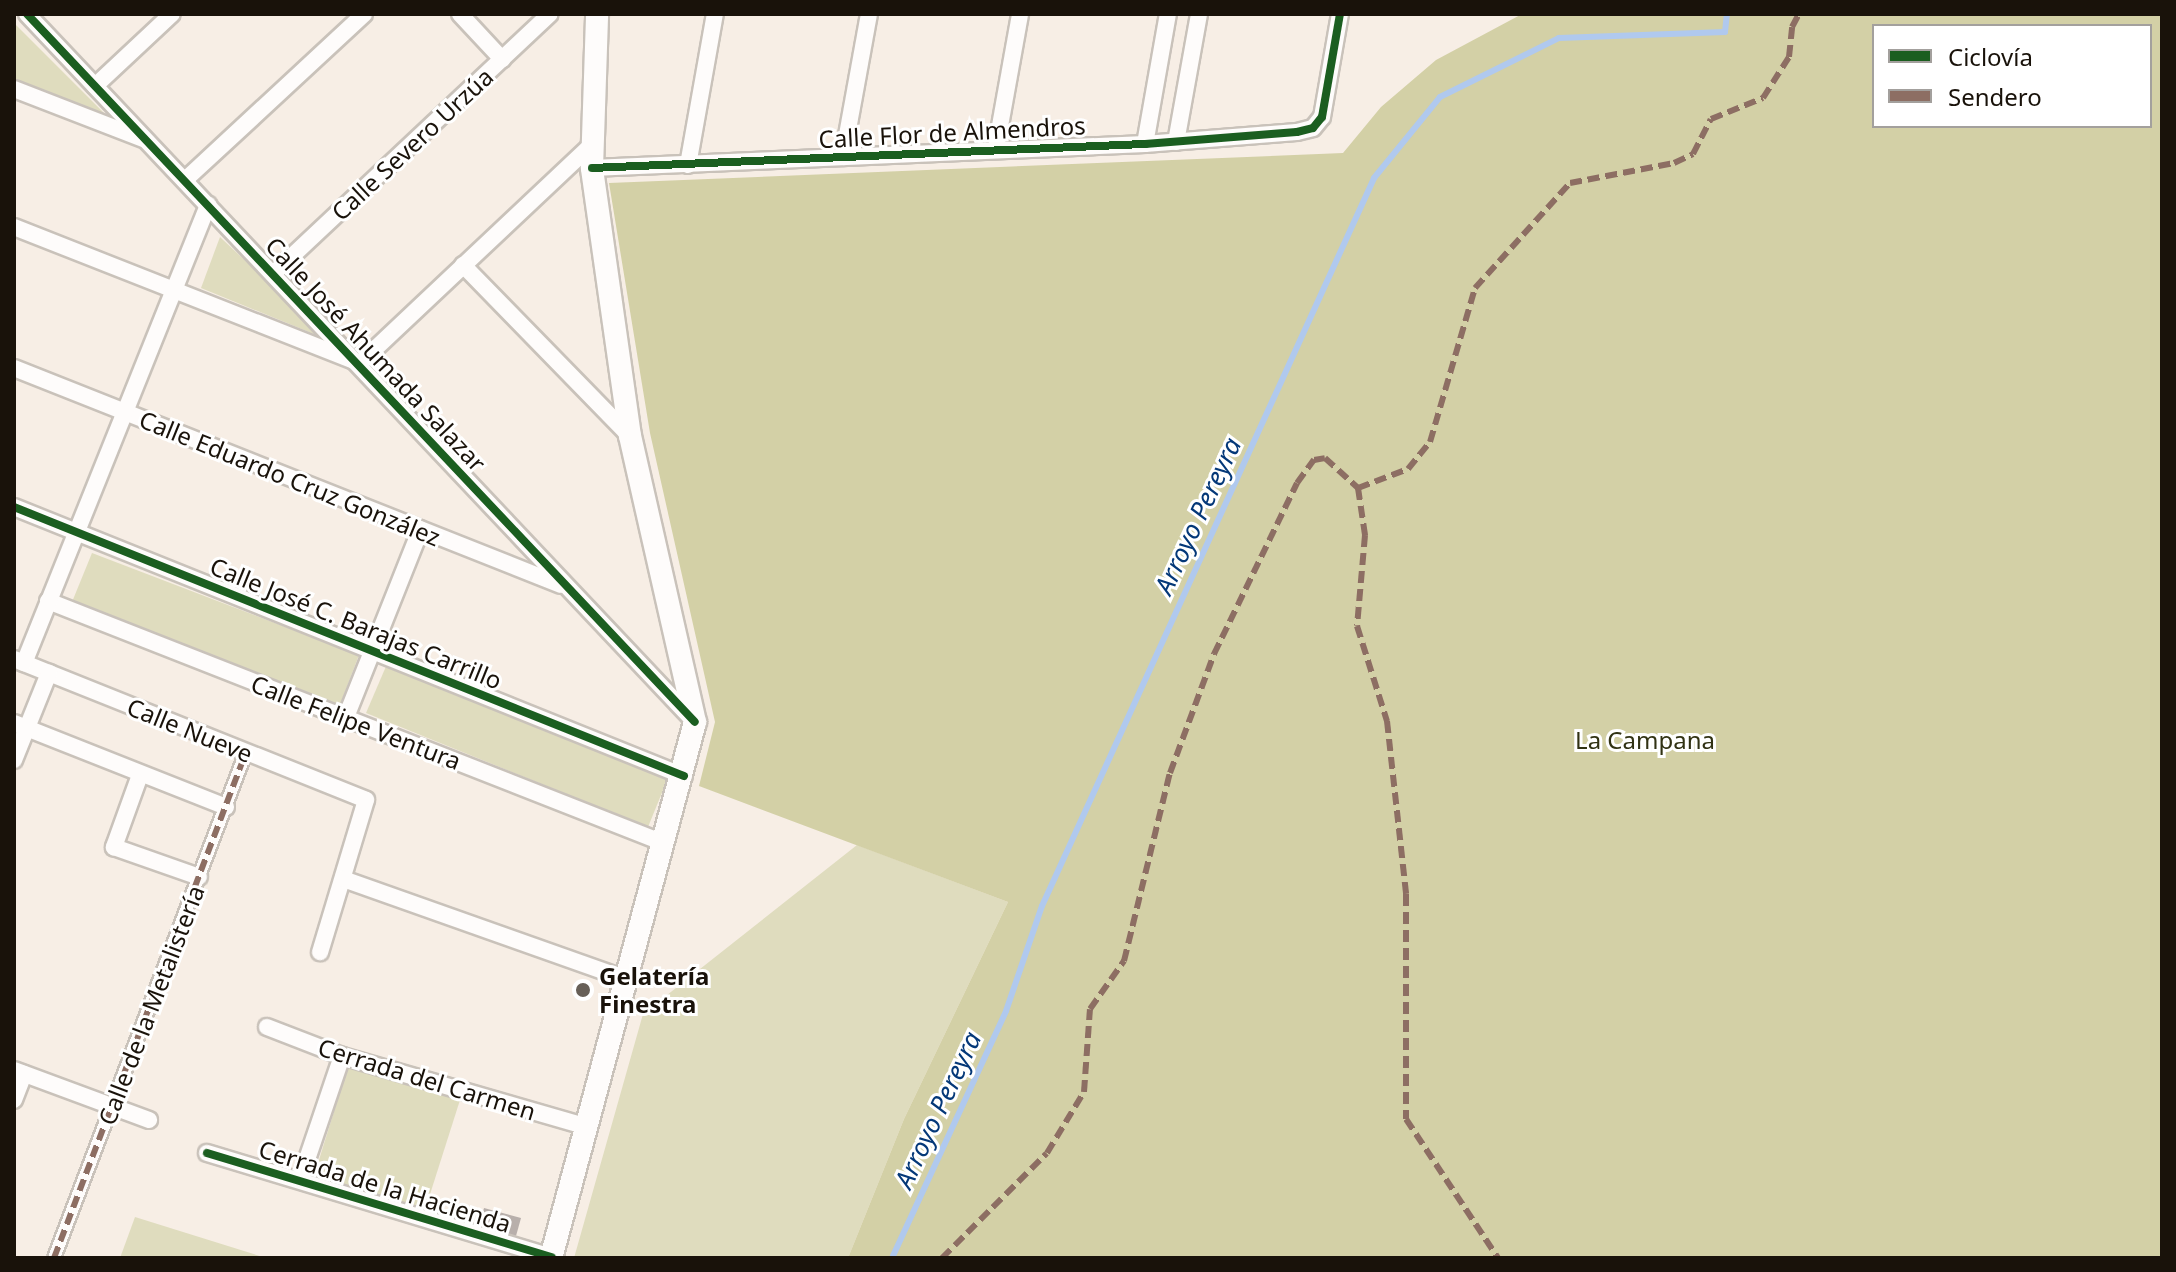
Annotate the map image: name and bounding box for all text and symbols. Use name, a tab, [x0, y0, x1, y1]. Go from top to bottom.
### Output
legend	[1872, 24, 2152, 128]
text: Ciclovía	[1948, 40, 2033, 73]
street label: Calle Severo Urzúa	[325, 62, 499, 226]
text: Sendero	[1948, 80, 2042, 113]
street label: Calle Flor de Almendros	[818, 111, 1086, 153]
street label: Calle José Ahumada Salazar	[260, 231, 492, 477]
street label: Calle Eduardo Cruz González	[135, 404, 445, 552]
water label: Arroyo Pereyra	[1148, 433, 1248, 599]
street label: Calle José C. Barajas Carrillo	[206, 551, 506, 695]
street label: Calle Felipe Ventura	[247, 669, 465, 775]
street label: Calle Nueve	[123, 692, 257, 768]
park label: La Campana	[1575, 726, 1715, 754]
street label: Calle de la Metalistería	[92, 881, 210, 1129]
place label: Gelatería Finestra	[599, 962, 709, 1018]
marker: Gelatería Finestra	[574, 981, 592, 999]
water label: Arroyo Pereyra	[888, 1027, 988, 1193]
street label: Cerrada del Carmen	[315, 1032, 539, 1126]
street label: Cerrada de la Hacienda	[256, 1134, 514, 1238]

